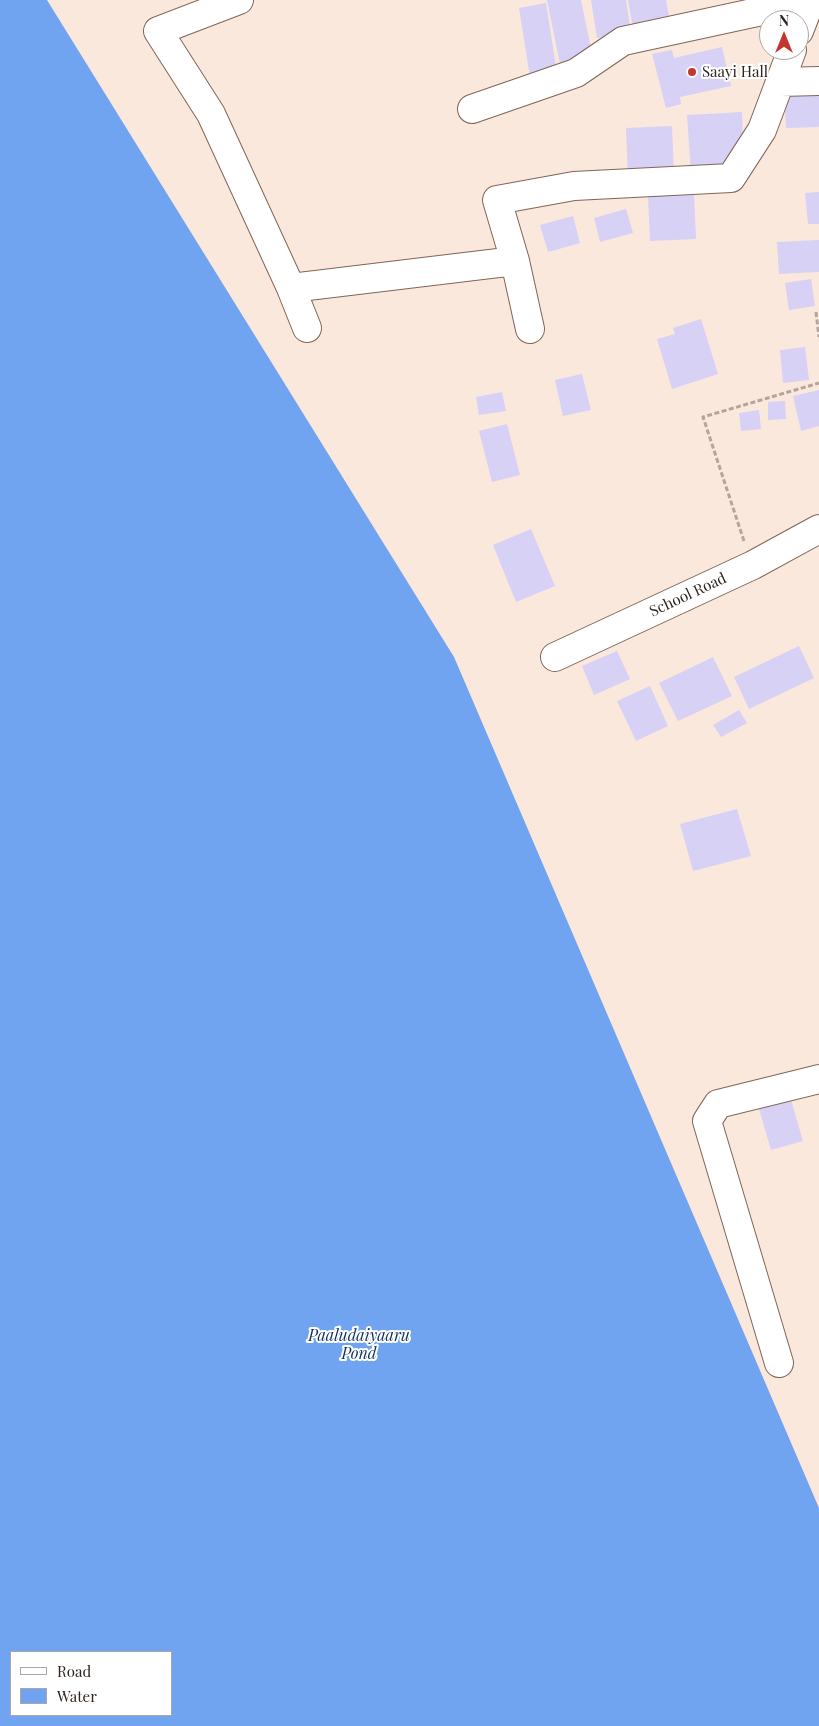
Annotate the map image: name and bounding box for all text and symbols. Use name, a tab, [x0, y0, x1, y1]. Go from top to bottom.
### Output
north arrow	[759, 10, 809, 60]
text: N	[779, 11, 789, 30]
place label: Saayi Hall	[702, 63, 768, 81]
marker: Saayi Hall	[686, 66, 698, 78]
street label: School Road	[647, 569, 729, 621]
water label: Paaludaiyaaru Pond	[308, 1326, 410, 1364]
legend	[10, 1651, 172, 1716]
text: Road	[57, 1661, 91, 1681]
text: Water	[57, 1686, 97, 1706]

